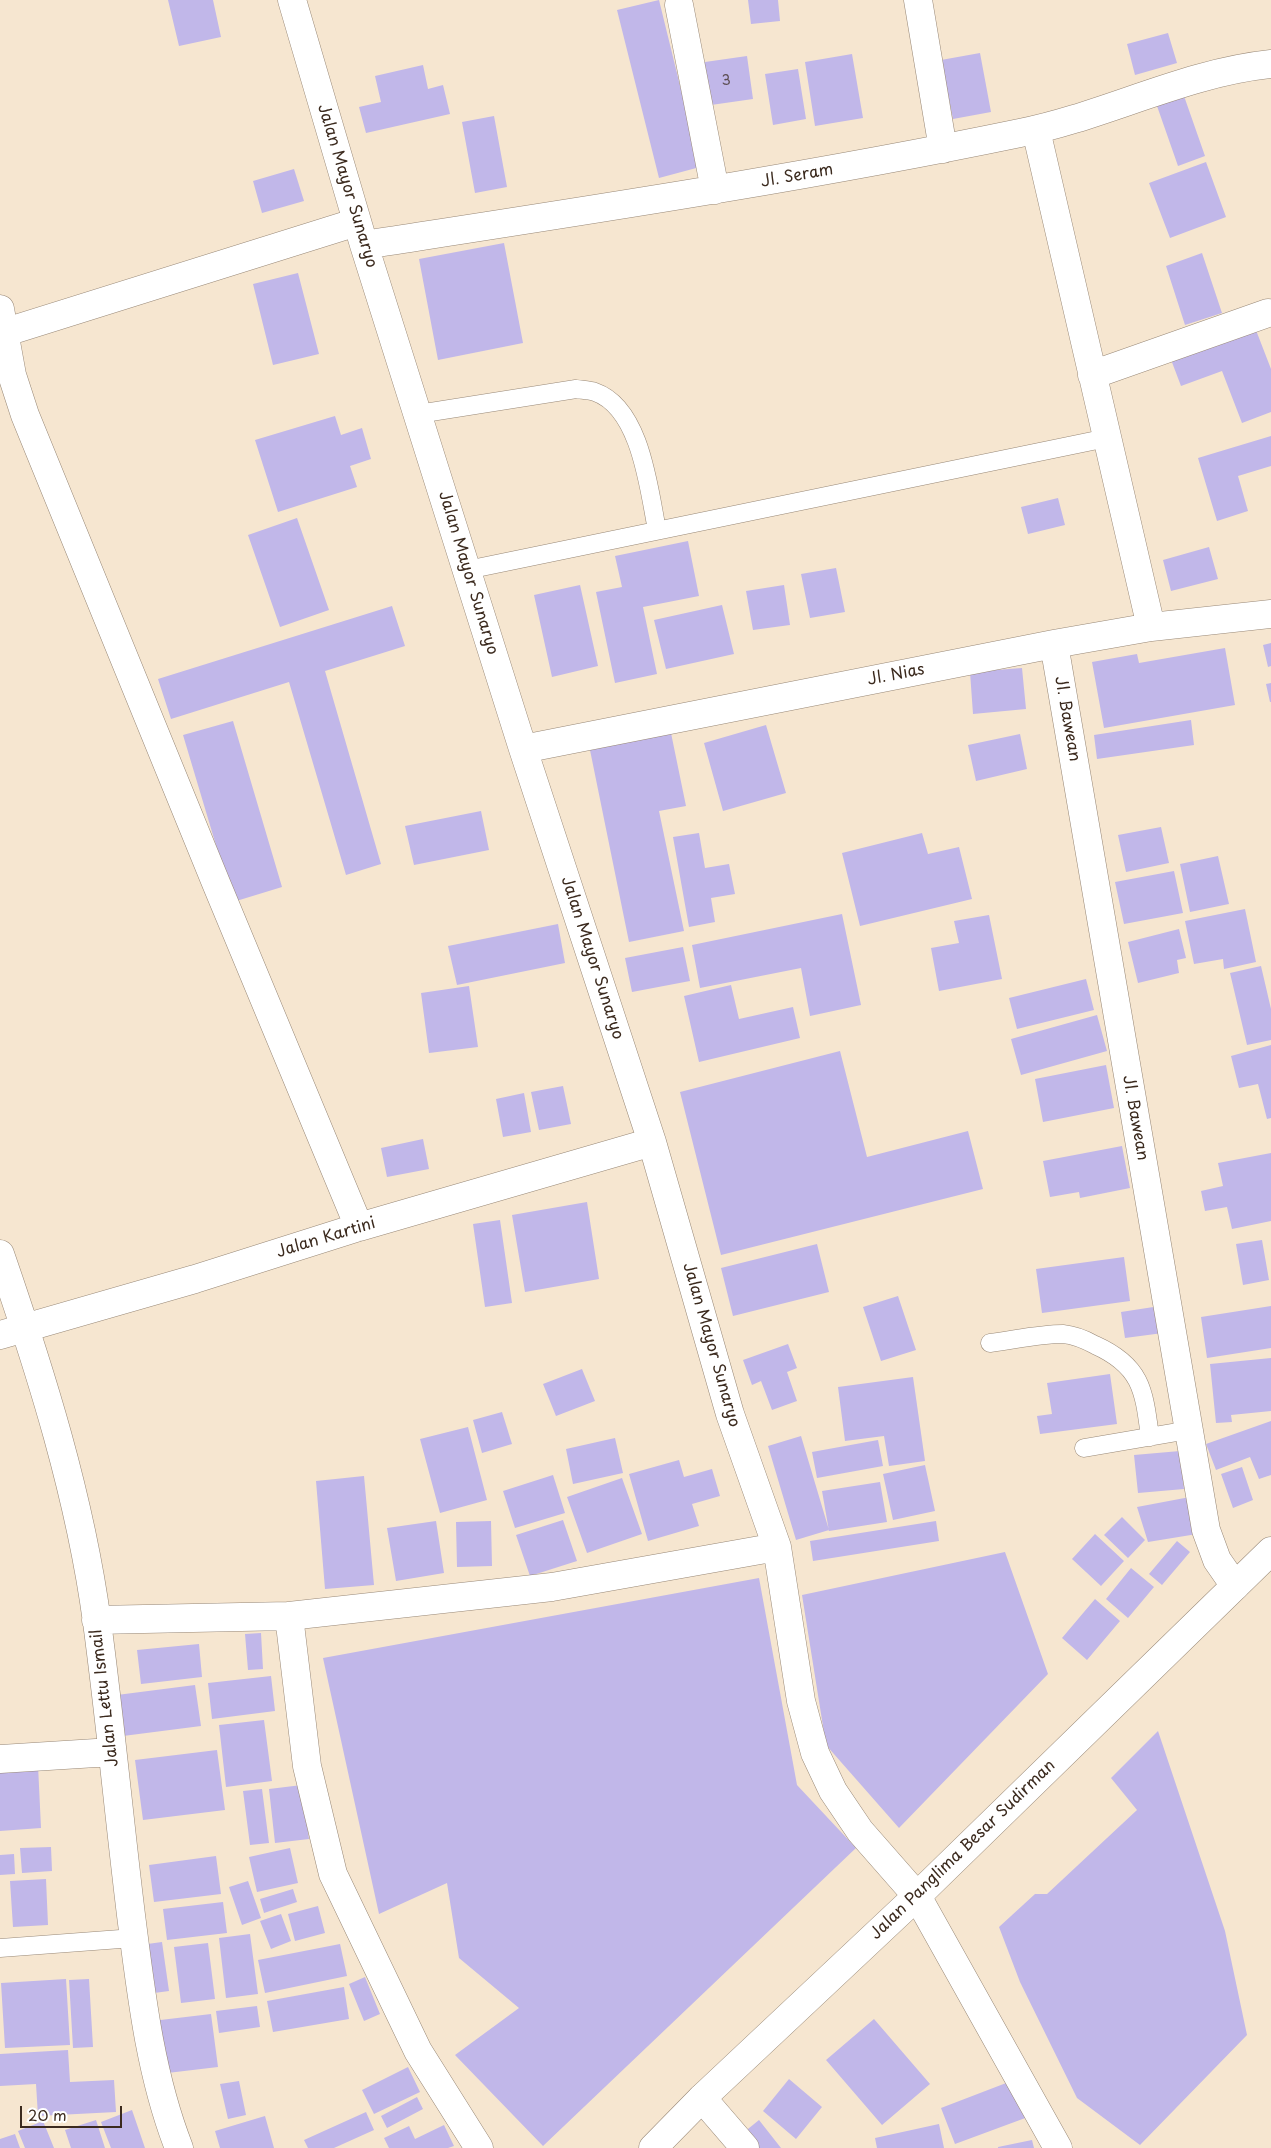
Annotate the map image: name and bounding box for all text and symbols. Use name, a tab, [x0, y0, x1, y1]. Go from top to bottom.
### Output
house number: 3	[721, 73, 731, 89]
street label: Jalan Mayor Sunaryo	[313, 102, 381, 270]
street label: Jl. Seram	[759, 160, 835, 192]
street label: Jalan Mayor Sunaryo	[434, 489, 502, 657]
street label: Jl. Nias	[866, 660, 926, 690]
street label: Jl. Bawean	[1050, 675, 1084, 763]
street label: Jalan Mayor Sunaryo	[557, 874, 627, 1042]
street label: Jl. Bawean	[1118, 1074, 1152, 1162]
street label: Jalan Kartini	[274, 1214, 378, 1262]
street label: Jalan Mayor Sunaryo	[678, 1261, 744, 1429]
street label: Jalan Lettu Ismail	[87, 1628, 123, 1768]
street label: Jalan Panglima Besar Sudirman	[867, 1756, 1059, 1944]
scale bar	[22, 2096, 125, 2128]
text: 20 m	[28, 2103, 67, 2126]

